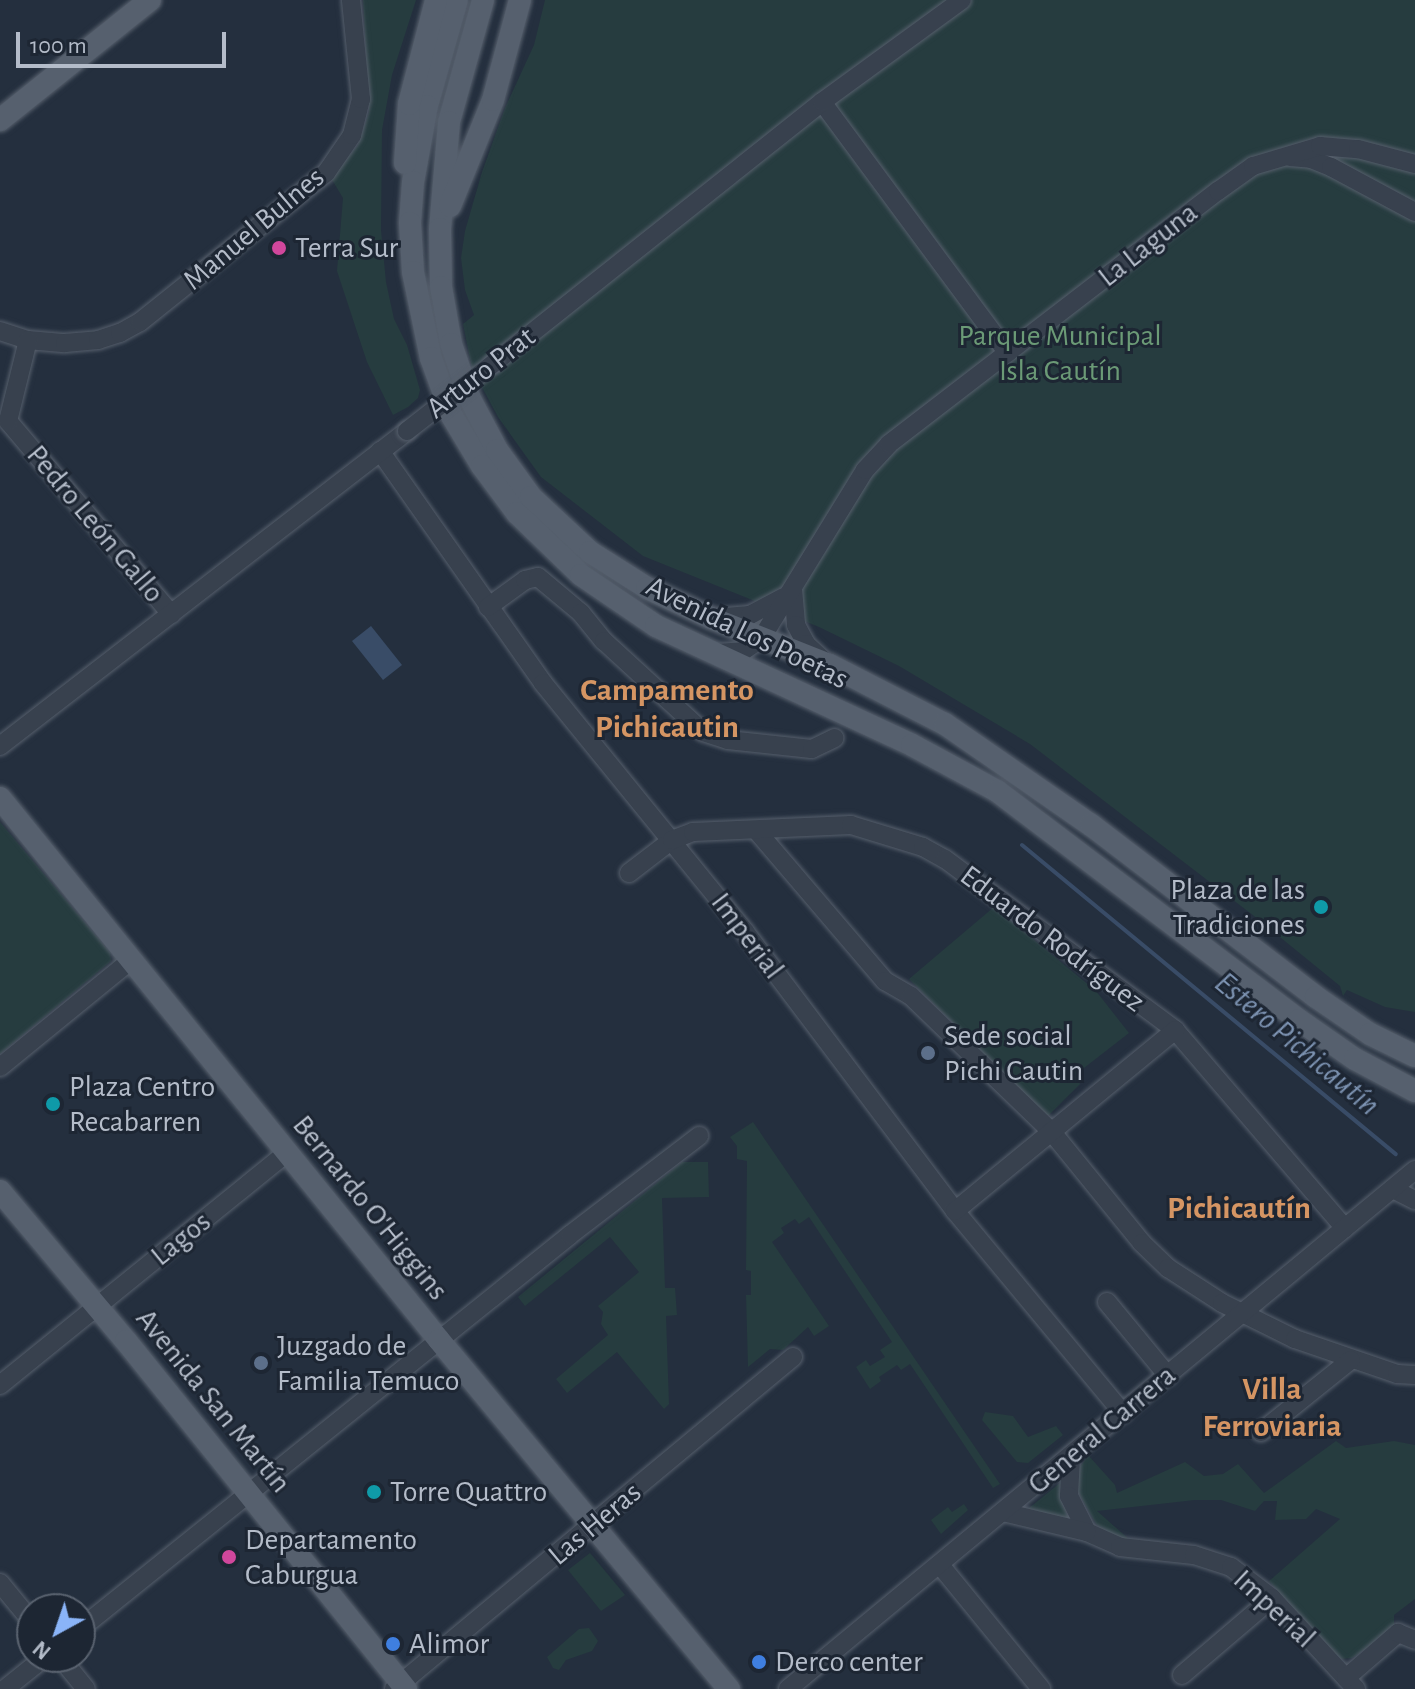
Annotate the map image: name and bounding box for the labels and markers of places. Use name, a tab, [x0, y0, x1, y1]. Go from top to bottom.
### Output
place label: Terra Sur	[295, 230, 398, 266]
marker: Terra Sur	[270, 239, 288, 257]
place label: Plaza de las Tradiciones	[1170, 872, 1305, 942]
marker: Plaza de las Tradiciones	[1312, 898, 1330, 916]
place label: Sede social Pichi Cautin	[944, 1018, 1083, 1088]
marker: Sede social Pichi Cautin	[919, 1044, 937, 1062]
place label: Plaza Centro Recabarren	[69, 1069, 215, 1140]
marker: Plaza Centro Recabarren	[44, 1095, 62, 1113]
place label: Juzgado de Familia Temuco	[277, 1328, 460, 1398]
marker: Juzgado de Familia Temuco	[252, 1354, 270, 1372]
place label: Torre Quattro	[390, 1474, 547, 1510]
marker: Torre Quattro	[365, 1483, 383, 1501]
place label: Departamento Caburgua	[245, 1522, 417, 1592]
marker: Departamento Caburgua	[220, 1548, 238, 1566]
place label: Alimor	[409, 1626, 489, 1662]
marker: Alimor	[384, 1635, 402, 1653]
place label: Derco center	[775, 1644, 923, 1680]
marker: Derco center	[750, 1653, 768, 1671]

